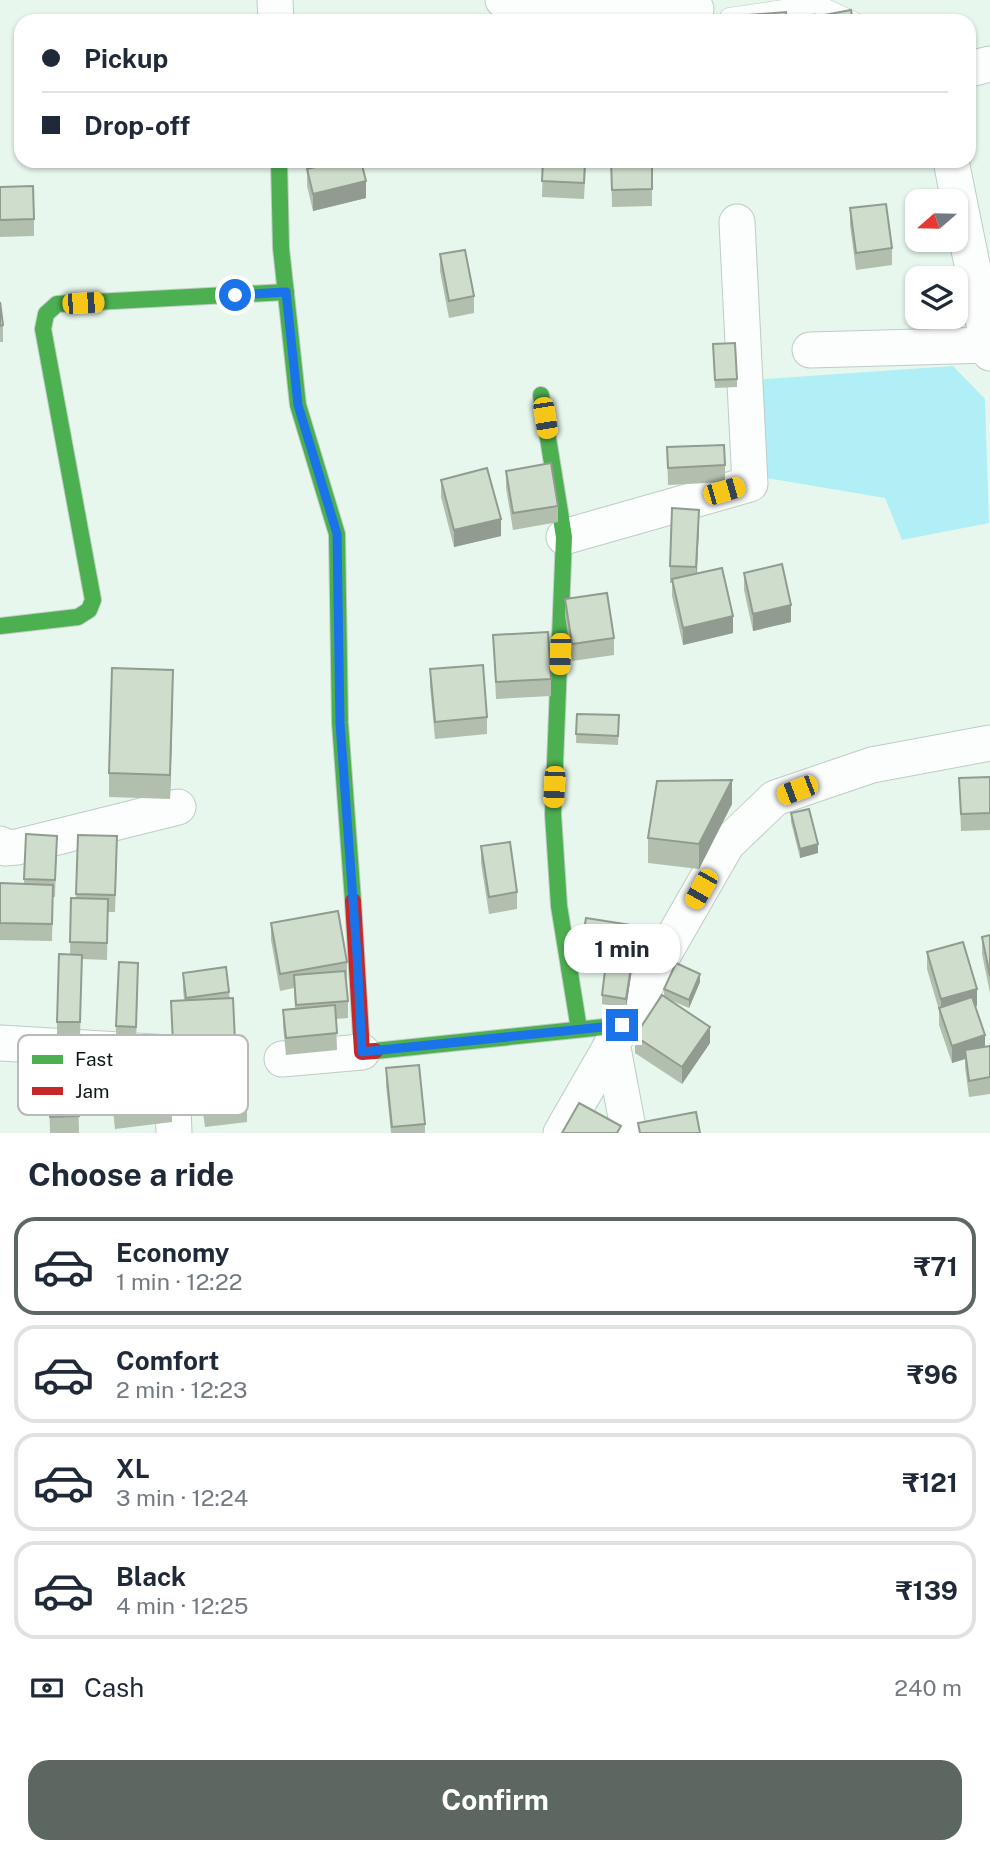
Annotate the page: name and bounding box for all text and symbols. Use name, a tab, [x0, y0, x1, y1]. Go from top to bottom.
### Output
text: Pickup	[84, 43, 168, 74]
text: Drop-off	[84, 110, 190, 141]
north arrow	[905, 189, 968, 252]
map controls	[905, 189, 968, 329]
button: layers	[905, 266, 968, 329]
route start	[219, 279, 251, 311]
car	[62, 291, 105, 315]
car	[532, 396, 559, 440]
car	[701, 475, 748, 507]
car	[549, 633, 572, 675]
car	[543, 765, 566, 809]
car	[774, 773, 821, 807]
car	[682, 866, 721, 912]
callout: 1 min	[564, 923, 680, 972]
text: 1 min	[594, 935, 650, 962]
route end	[606, 1009, 638, 1041]
legend	[18, 1035, 248, 1115]
text: Fast	[75, 1048, 113, 1070]
text: Jam	[75, 1080, 109, 1102]
text: Choose a ride	[28, 1156, 234, 1193]
icon: car	[32, 1235, 95, 1298]
text: Economy	[116, 1237, 229, 1268]
text: ₹71	[914, 1251, 958, 1282]
text: 1 min · 12:22	[116, 1268, 242, 1295]
icon: car	[32, 1343, 95, 1406]
text: Comfort	[116, 1345, 219, 1376]
text: ₹96	[907, 1359, 958, 1390]
text: 2 min · 12:23	[116, 1376, 248, 1403]
icon: car	[32, 1451, 95, 1514]
text: XL	[116, 1453, 150, 1484]
text: ₹121	[903, 1467, 958, 1498]
text: 3 min · 12:24	[116, 1484, 248, 1511]
icon: car	[32, 1559, 95, 1622]
text: Black	[116, 1561, 186, 1592]
text: ₹139	[896, 1575, 958, 1606]
text: 4 min · 12:25	[116, 1592, 249, 1619]
icon: cash	[28, 1669, 66, 1707]
text: Cash	[84, 1672, 144, 1703]
text: 240 m	[894, 1674, 962, 1701]
button: Confirm	[28, 1760, 962, 1840]

